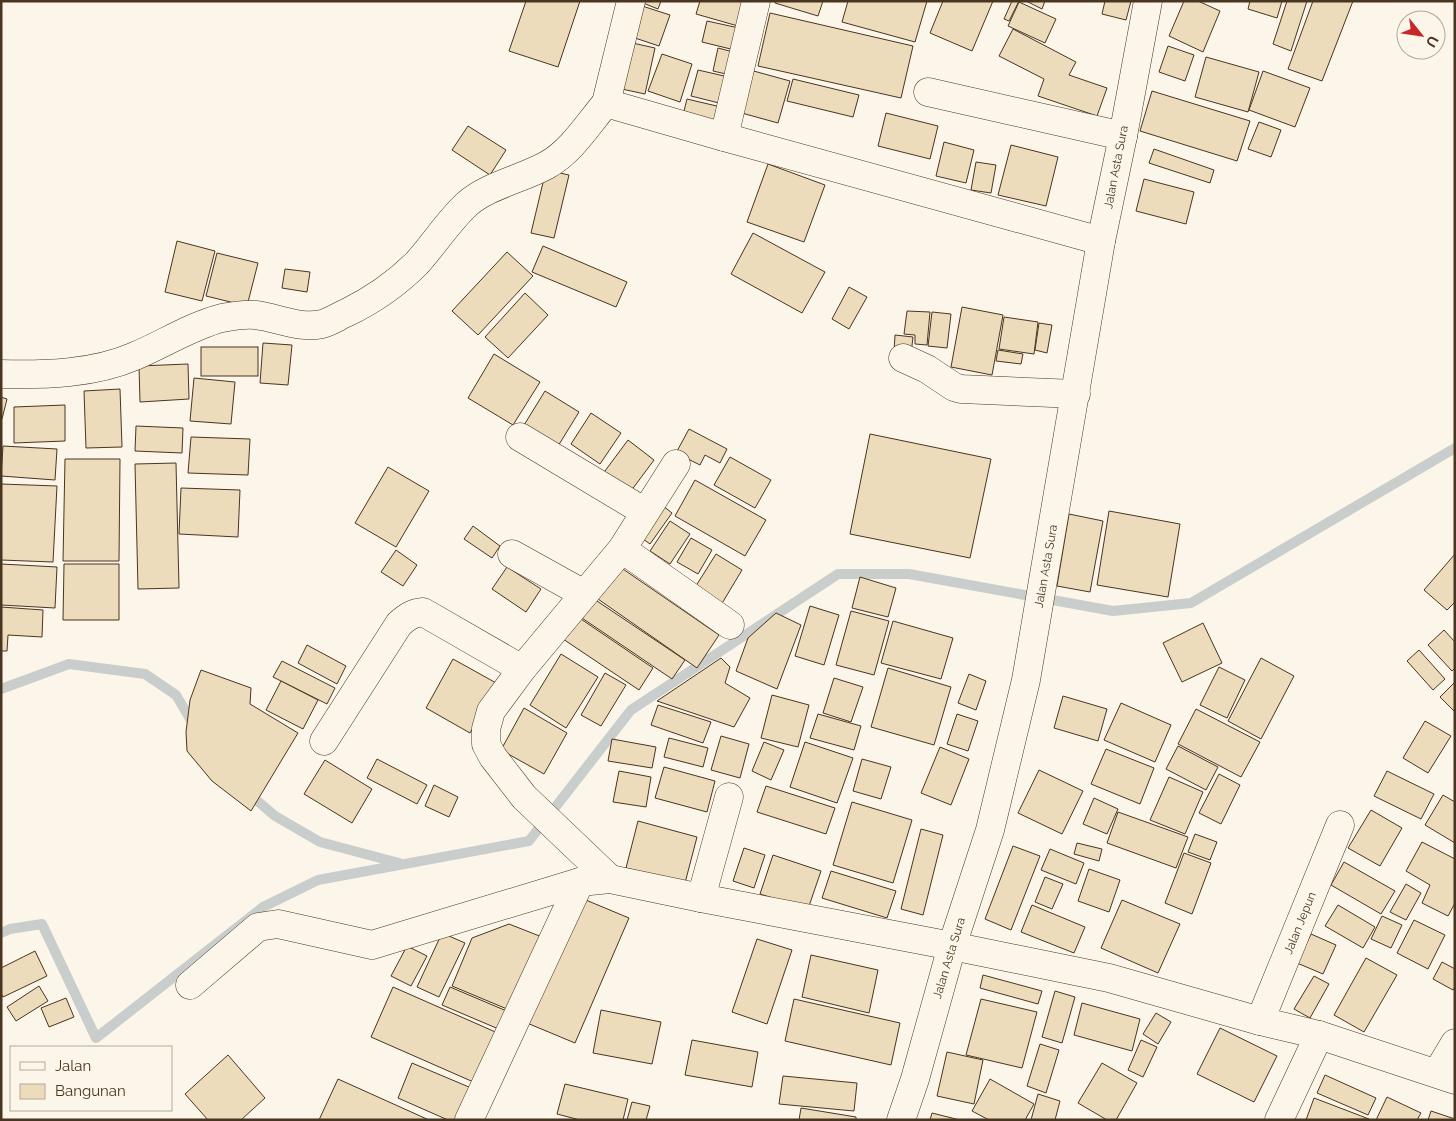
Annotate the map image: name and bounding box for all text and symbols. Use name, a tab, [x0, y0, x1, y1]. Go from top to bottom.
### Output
north arrow	[1396, 10, 1446, 60]
text: U	[1423, 33, 1442, 50]
street label: Jalan Asta Sura	[1101, 124, 1131, 210]
street label: Jalan Asta Sura	[1032, 523, 1060, 609]
street label: Jalan Jepun	[1281, 890, 1319, 956]
street label: Jalan Asta Sura	[930, 916, 968, 1000]
legend	[10, 1046, 172, 1111]
text: Jalan	[55, 1057, 91, 1075]
text: Bangunan	[55, 1082, 126, 1100]

